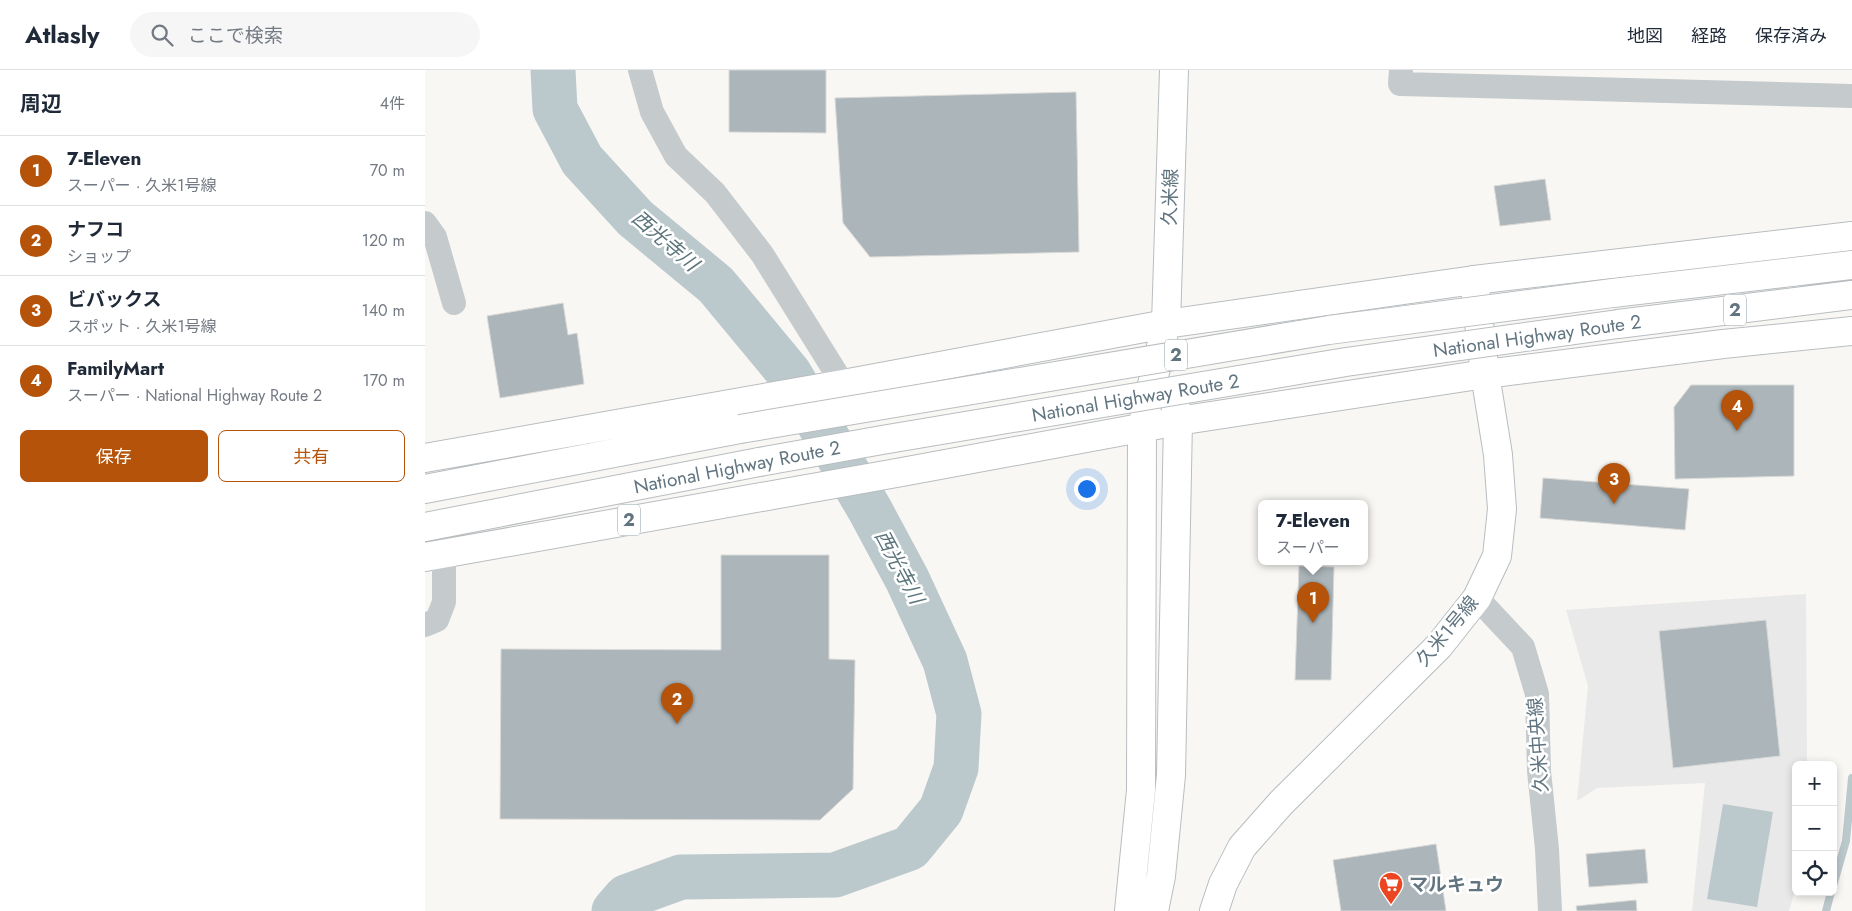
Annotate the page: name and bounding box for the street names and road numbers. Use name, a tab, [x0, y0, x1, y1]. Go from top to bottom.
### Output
street label: 久米線	[1156, 168, 1184, 226]
road number: 2	[1724, 294, 1746, 326]
street label: National Highway Route 2	[1431, 308, 1643, 364]
road number: 2	[1165, 340, 1187, 370]
street label: National Highway Route 2	[1030, 367, 1241, 428]
street label: National Highway Route 2	[631, 434, 843, 500]
road number: 2	[618, 504, 640, 536]
street label: 久米1号線	[1409, 590, 1485, 672]
street label: 久米中央線	[1521, 697, 1555, 793]

